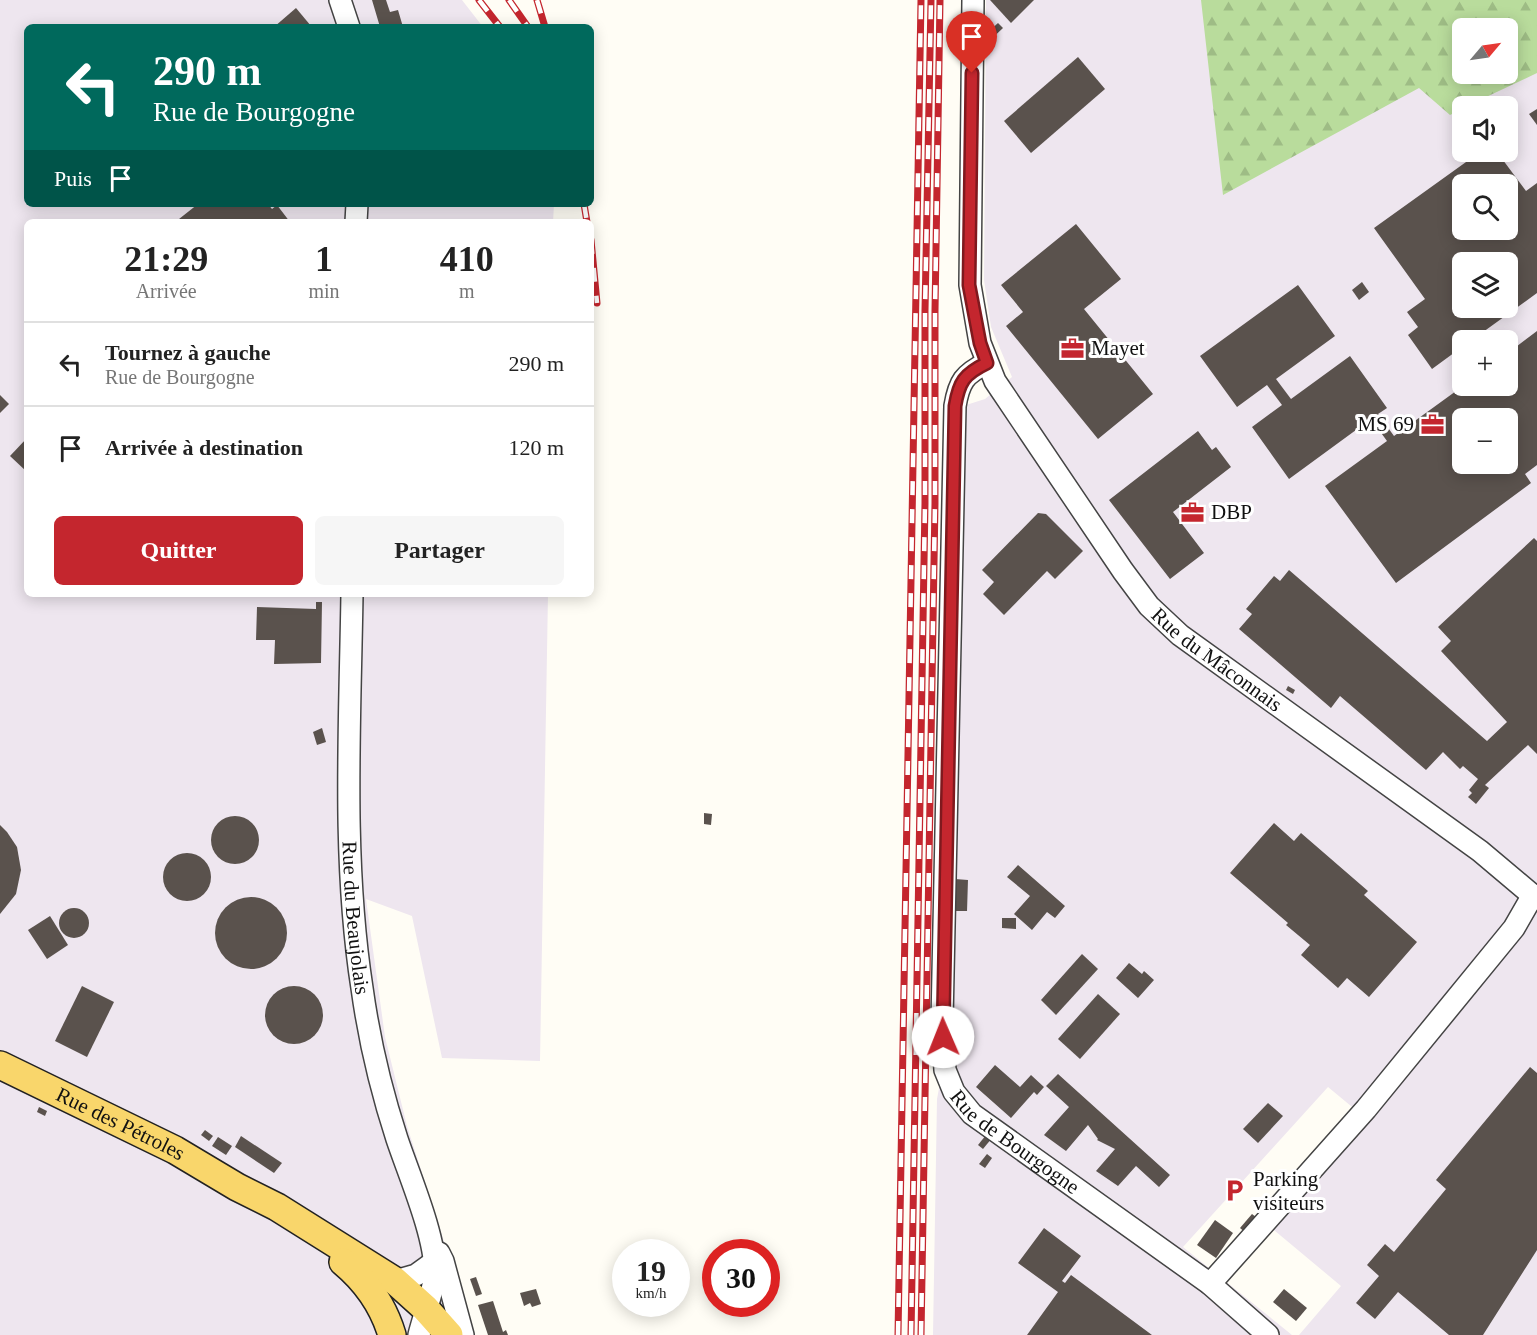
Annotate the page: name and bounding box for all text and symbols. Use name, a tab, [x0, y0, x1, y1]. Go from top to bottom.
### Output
pin	[946, 11, 997, 73]
north arrow	[1452, 18, 1518, 84]
map controls	[1452, 18, 1518, 474]
icon: arrive	[955, 20, 988, 53]
icon: left	[54, 48, 132, 126]
text: 290 m	[153, 48, 262, 94]
button: sound	[1452, 96, 1518, 162]
text: Rue de Bourgogne	[153, 97, 355, 127]
icon: arrive	[104, 162, 137, 195]
text: Puis	[54, 166, 92, 191]
button: search	[1452, 174, 1518, 240]
text: 21:29	[124, 239, 208, 279]
text: 1	[315, 239, 333, 279]
text: 410	[440, 239, 494, 279]
button: layers	[1452, 252, 1518, 318]
text: Arrivée	[136, 280, 197, 302]
text: min	[308, 280, 340, 302]
text: m	[459, 280, 475, 302]
button: +	[1452, 330, 1518, 396]
office icon: Mayet	[1060, 335, 1086, 361]
place label: Mayet	[1091, 336, 1145, 360]
text: Tournez à gauche	[105, 340, 270, 365]
icon: left	[54, 348, 87, 381]
text: 290 m	[508, 351, 564, 376]
text: Rue de Bourgogne	[105, 366, 255, 388]
button: −	[1452, 408, 1518, 474]
office icon: MS 69	[1419, 411, 1445, 437]
place label: MS 69	[1357, 412, 1414, 436]
icon: arrive	[54, 432, 87, 465]
text: Arrivée à destination	[105, 435, 303, 460]
text: 120 m	[508, 435, 564, 460]
office icon: DBP	[1180, 499, 1206, 525]
place label: DBP	[1211, 500, 1252, 524]
button: Quitter	[54, 516, 303, 585]
button: Partager	[315, 516, 564, 585]
street label: Rue du Mâconnais	[1147, 603, 1287, 717]
street label: Rue du Beaujolais	[338, 841, 375, 996]
position arrow	[911, 1005, 975, 1069]
street label: Rue des Pétroles	[52, 1082, 189, 1165]
street label: Rue de Bourgogne	[945, 1085, 1084, 1199]
place label: Parking visiteurs	[1253, 1167, 1324, 1215]
parking icon: Parking visiteurs	[1222, 1178, 1248, 1204]
speed limit sign: 30	[702, 1239, 780, 1317]
text: 19	[636, 1254, 666, 1287]
text: km/h	[636, 1285, 666, 1301]

